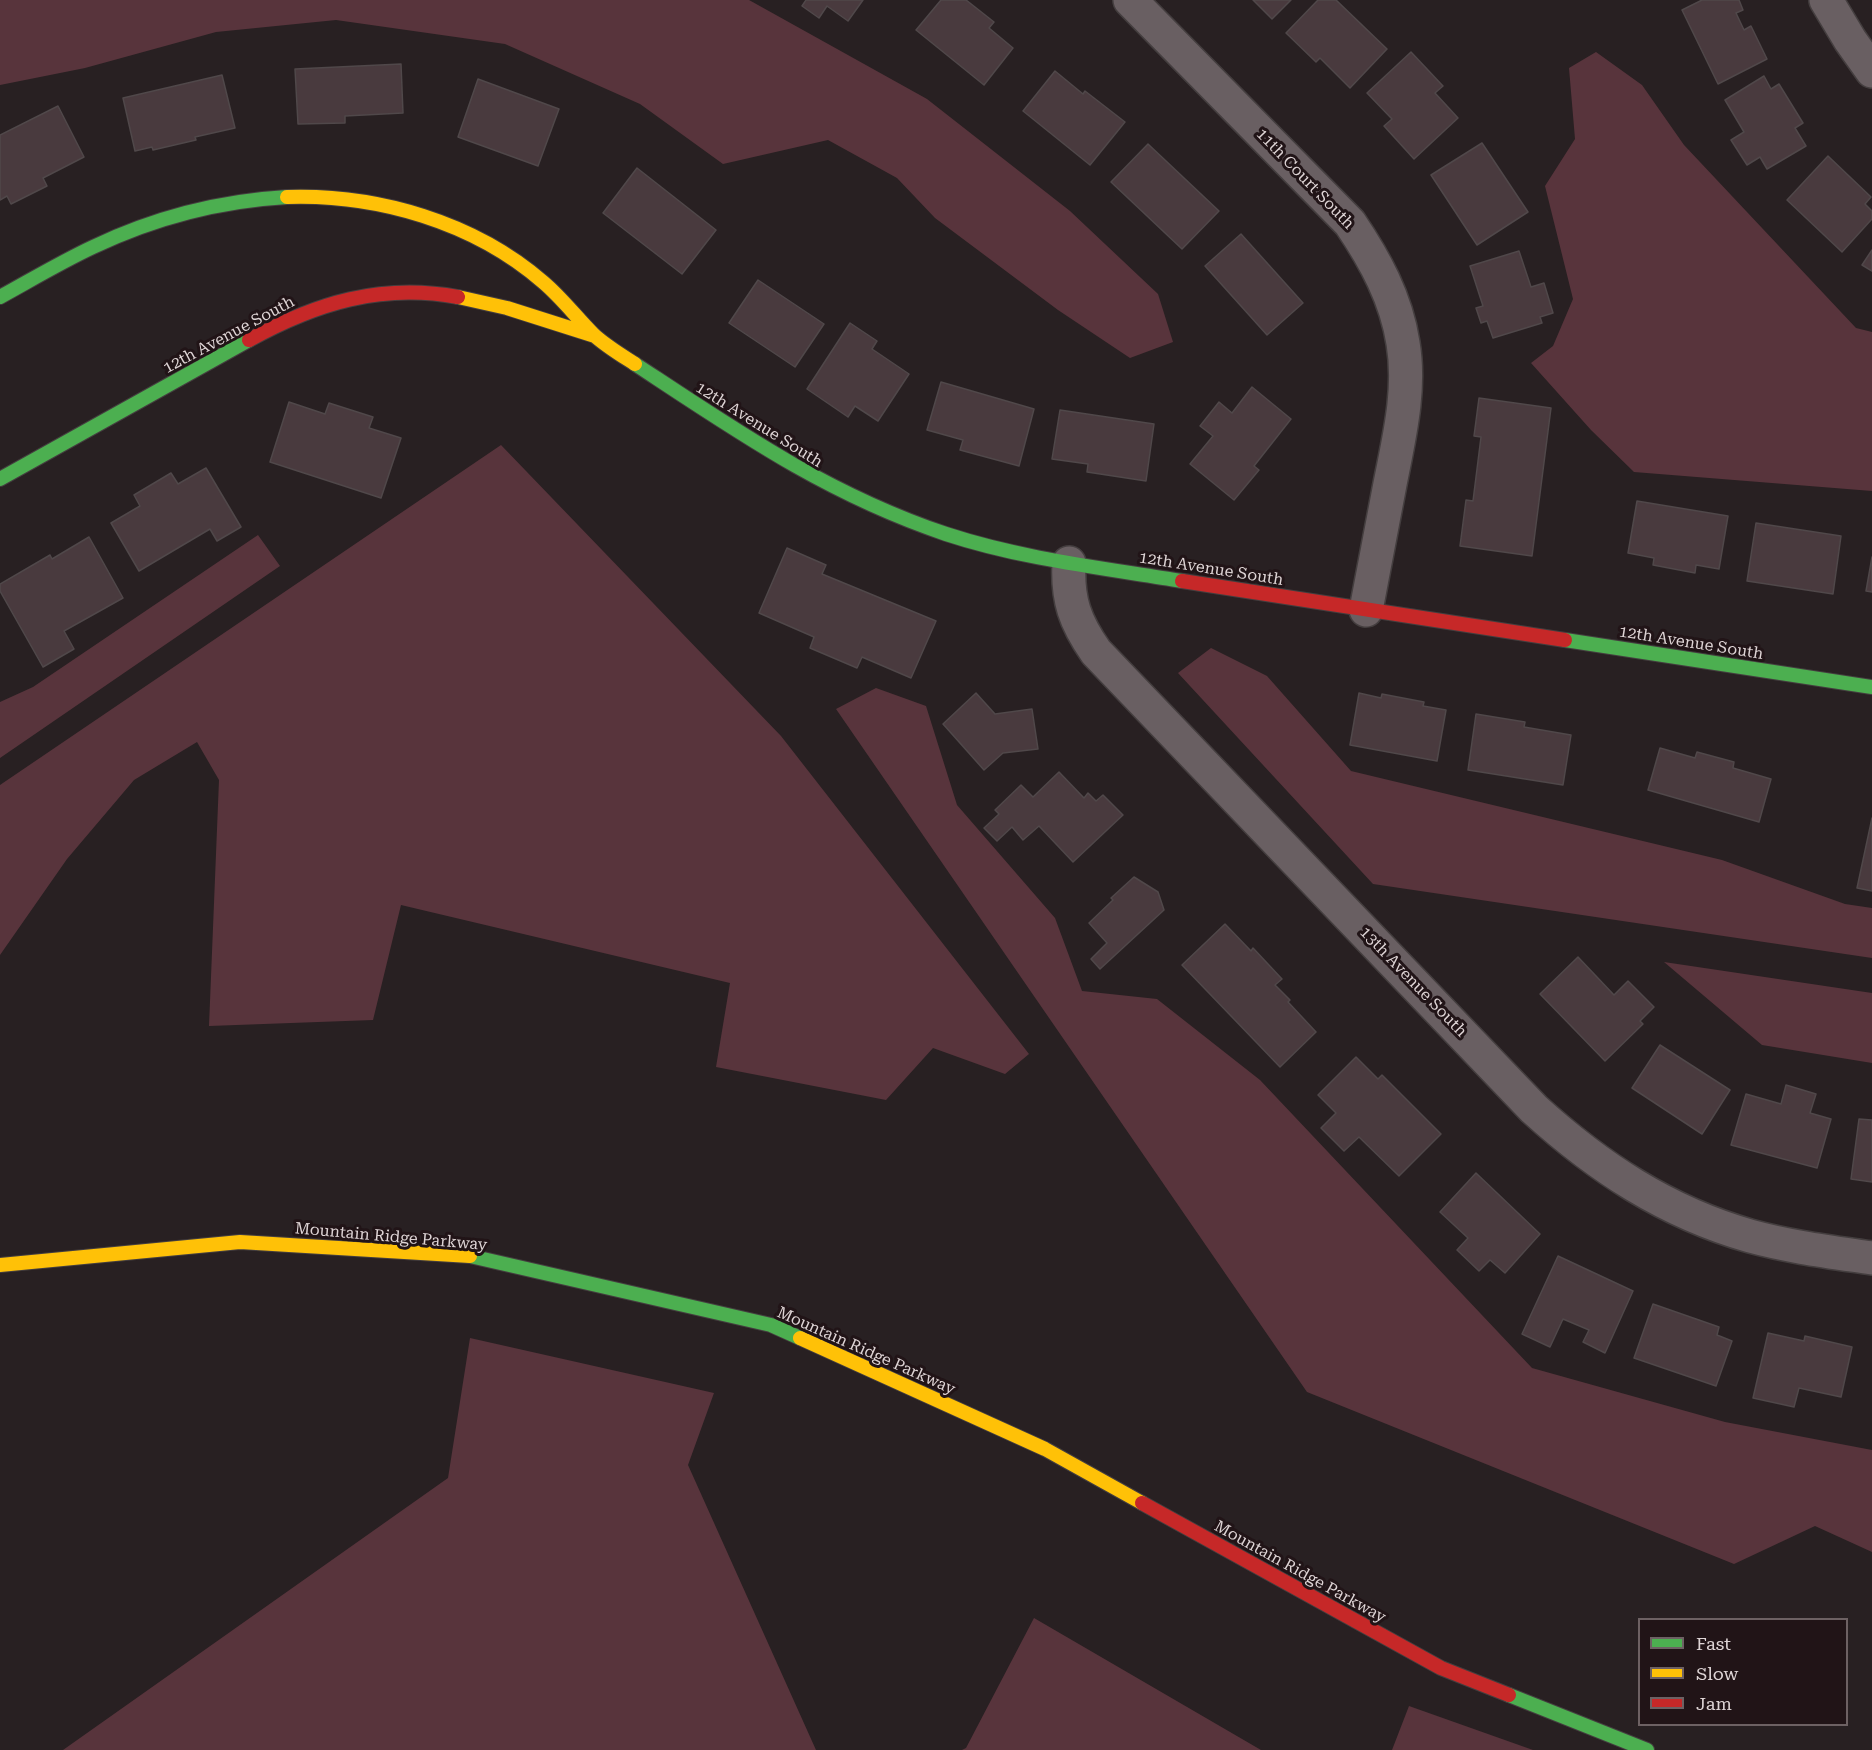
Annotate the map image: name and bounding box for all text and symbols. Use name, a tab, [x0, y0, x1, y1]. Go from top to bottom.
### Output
street label: 11th Court South	[1252, 125, 1358, 233]
street label: 12th Avenue South	[160, 292, 298, 378]
street label: 12th Avenue South	[692, 378, 826, 472]
street label: 12th Avenue South	[1137, 548, 1285, 590]
street label: 12th Avenue South	[1617, 622, 1765, 664]
street label: 13th Avenue South	[1355, 923, 1471, 1041]
street label: Mountain Ridge Parkway	[294, 1219, 488, 1255]
street label: Mountain Ridge Parkway	[774, 1303, 958, 1399]
street label: Mountain Ridge Parkway	[1211, 1517, 1389, 1627]
legend	[1638, 1618, 1848, 1726]
text: Fast	[1696, 1633, 1731, 1654]
text: Slow	[1696, 1663, 1738, 1684]
text: Jam	[1696, 1693, 1732, 1714]

